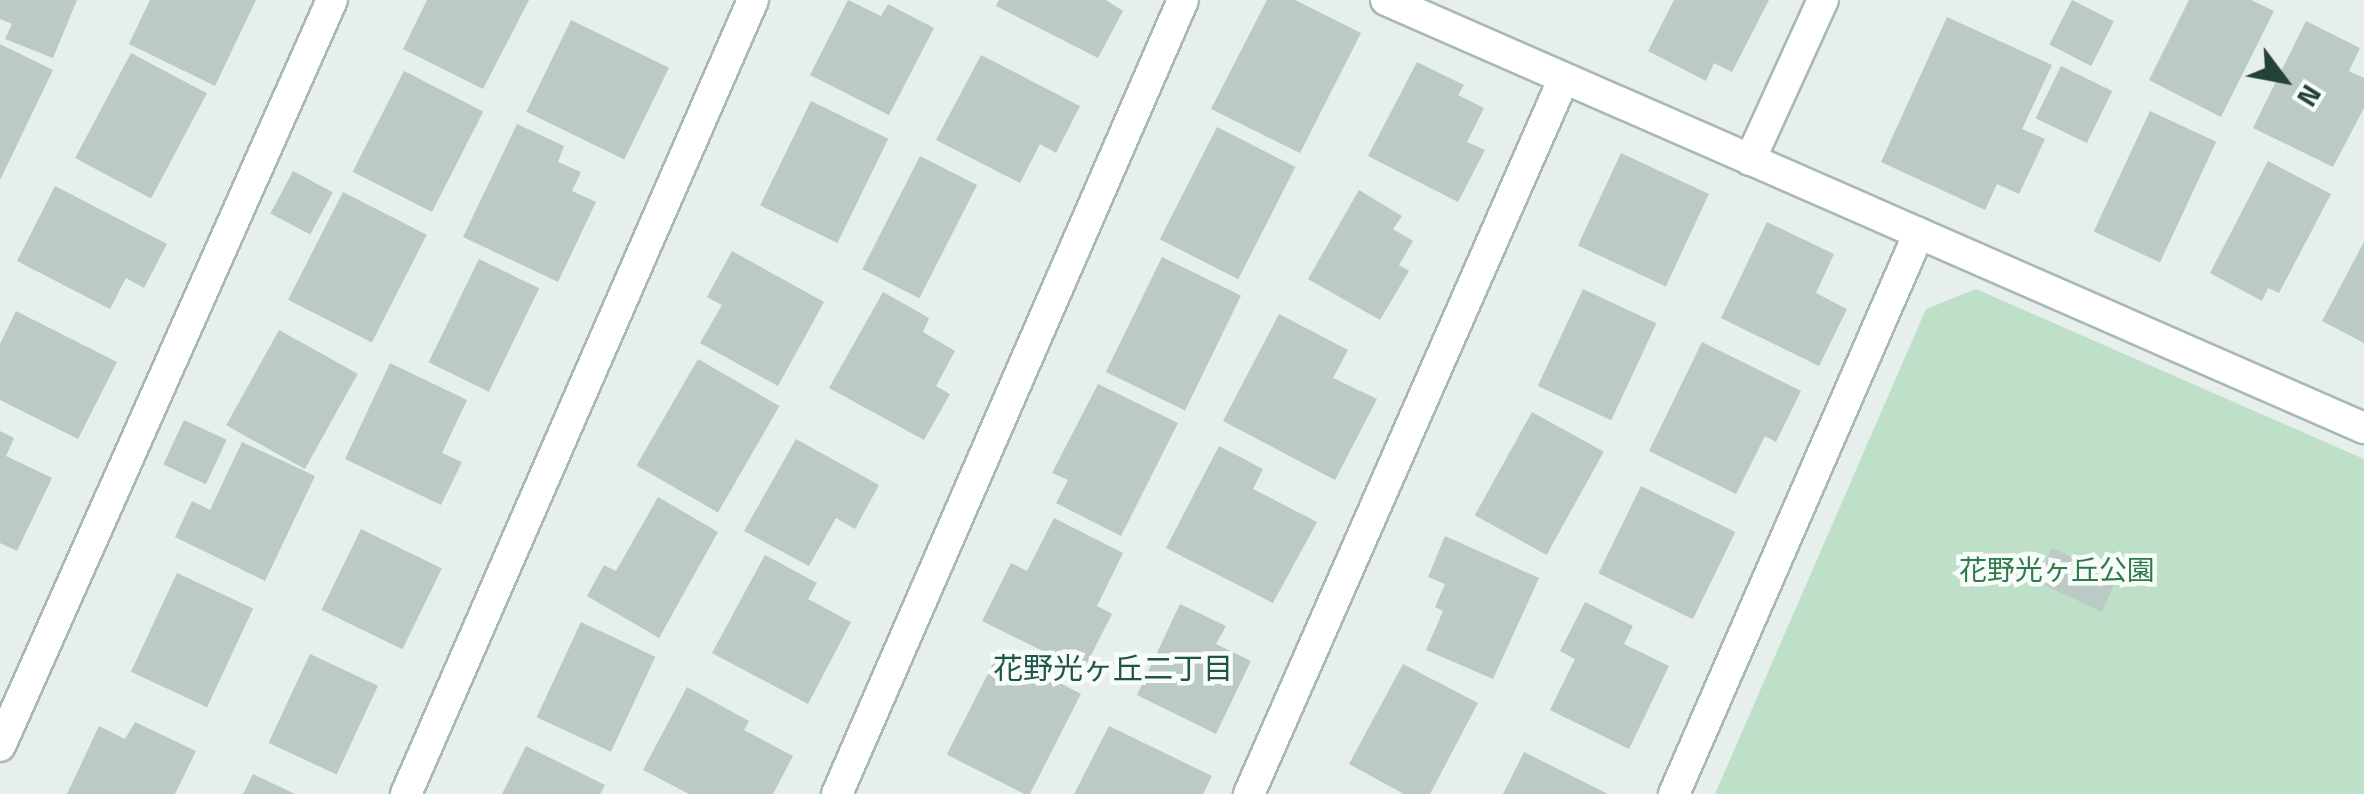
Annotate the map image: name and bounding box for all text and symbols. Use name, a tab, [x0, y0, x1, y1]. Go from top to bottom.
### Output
north arrow	[2234, 30, 2334, 130]
text: N	[2286, 77, 2333, 116]
park label: 花野光ヶ丘公園	[1959, 553, 2155, 587]
district label: 花野光ヶ丘二丁目	[993, 650, 1233, 686]

